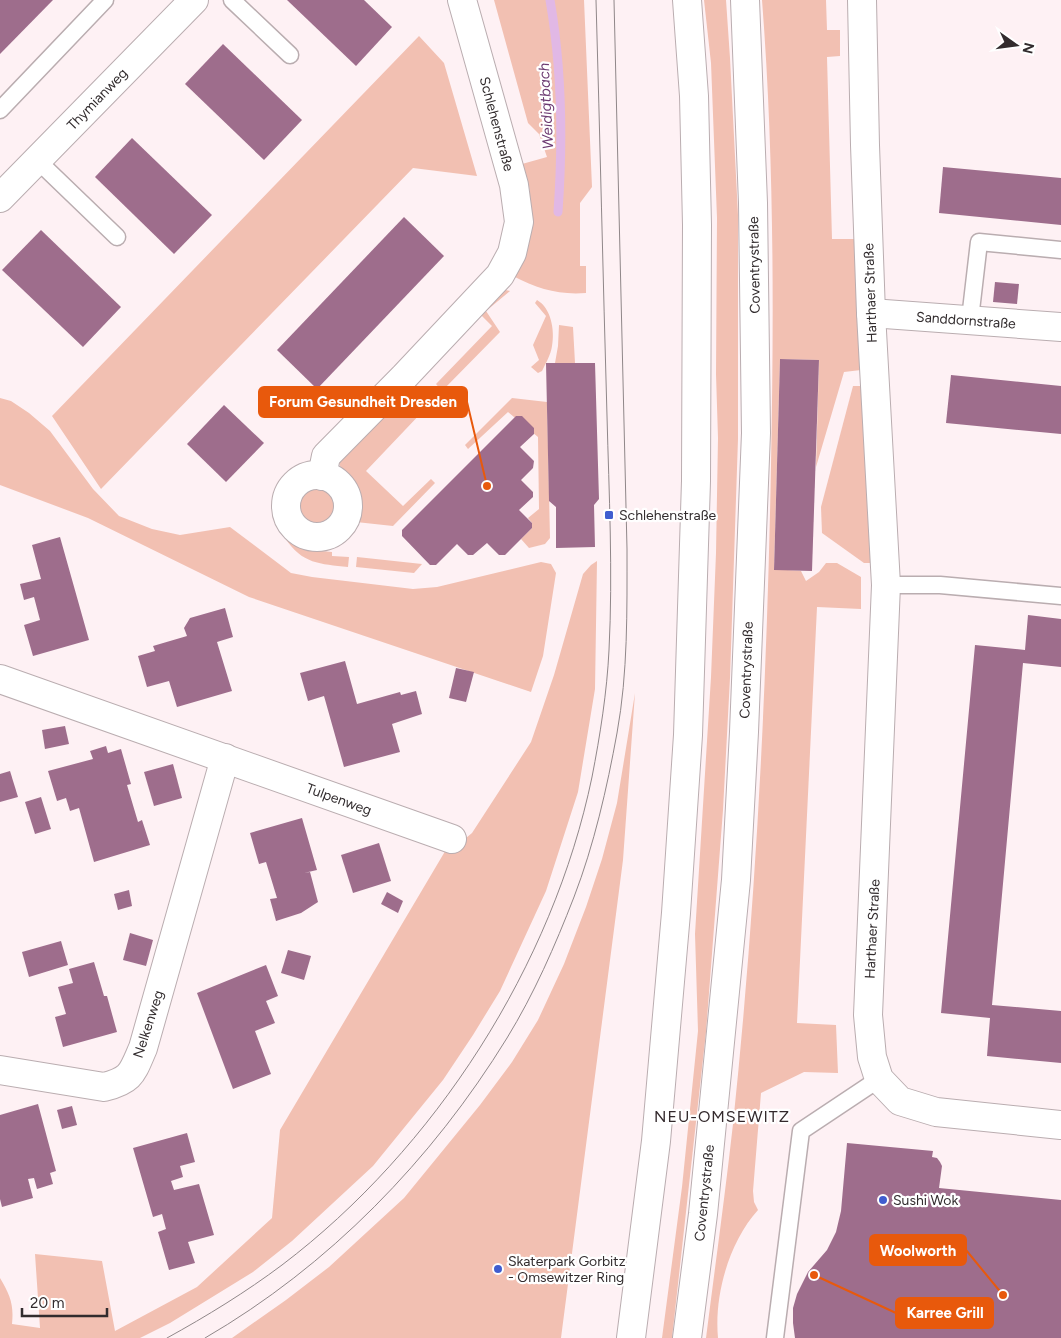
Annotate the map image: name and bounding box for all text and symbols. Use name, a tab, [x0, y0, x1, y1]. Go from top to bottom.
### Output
north arrow	[991, 20, 1041, 70]
text: N	[1019, 41, 1038, 55]
water label: Weidigtbach	[535, 62, 557, 150]
street label: Thymianweg	[64, 65, 131, 134]
street label: Schlehenstraße	[476, 75, 517, 174]
street label: Coventrystraße	[745, 216, 764, 314]
street label: Harthaer Straße	[860, 242, 881, 343]
street label: Sanddornstraße	[916, 309, 1017, 332]
callout: Forum Gesundheit Dresden	[259, 387, 467, 417]
text: Forum Gesundheit Dresden	[269, 393, 457, 411]
place label: Schlehenstraße	[619, 507, 717, 524]
marker: Schlehenstraße	[603, 509, 615, 521]
street label: Coventrystraße	[736, 621, 757, 719]
street label: Tulpenweg	[304, 780, 374, 819]
street label: Harthaer Straße	[861, 878, 884, 979]
street label: Nelkenweg	[130, 988, 167, 1060]
district label: NEU-OMSEWITZ	[654, 1107, 790, 1126]
street label: Coventrystraße	[691, 1143, 718, 1242]
place label: Sushi Wok	[893, 1192, 958, 1209]
marker: Sushi Wok	[877, 1194, 889, 1206]
callout: Woolworth	[870, 1235, 966, 1265]
text: Woolworth	[880, 1242, 956, 1260]
place label: Skaterpark Gorbitz - Omsewitzer Ring	[508, 1253, 626, 1286]
marker: Skaterpark Gorbitz - Omsewitzer Ring	[492, 1263, 504, 1275]
scale bar	[22, 1286, 108, 1318]
text: 20 m	[30, 1294, 64, 1312]
callout: Karree Grill	[896, 1298, 993, 1328]
text: Karree Grill	[906, 1304, 984, 1322]

